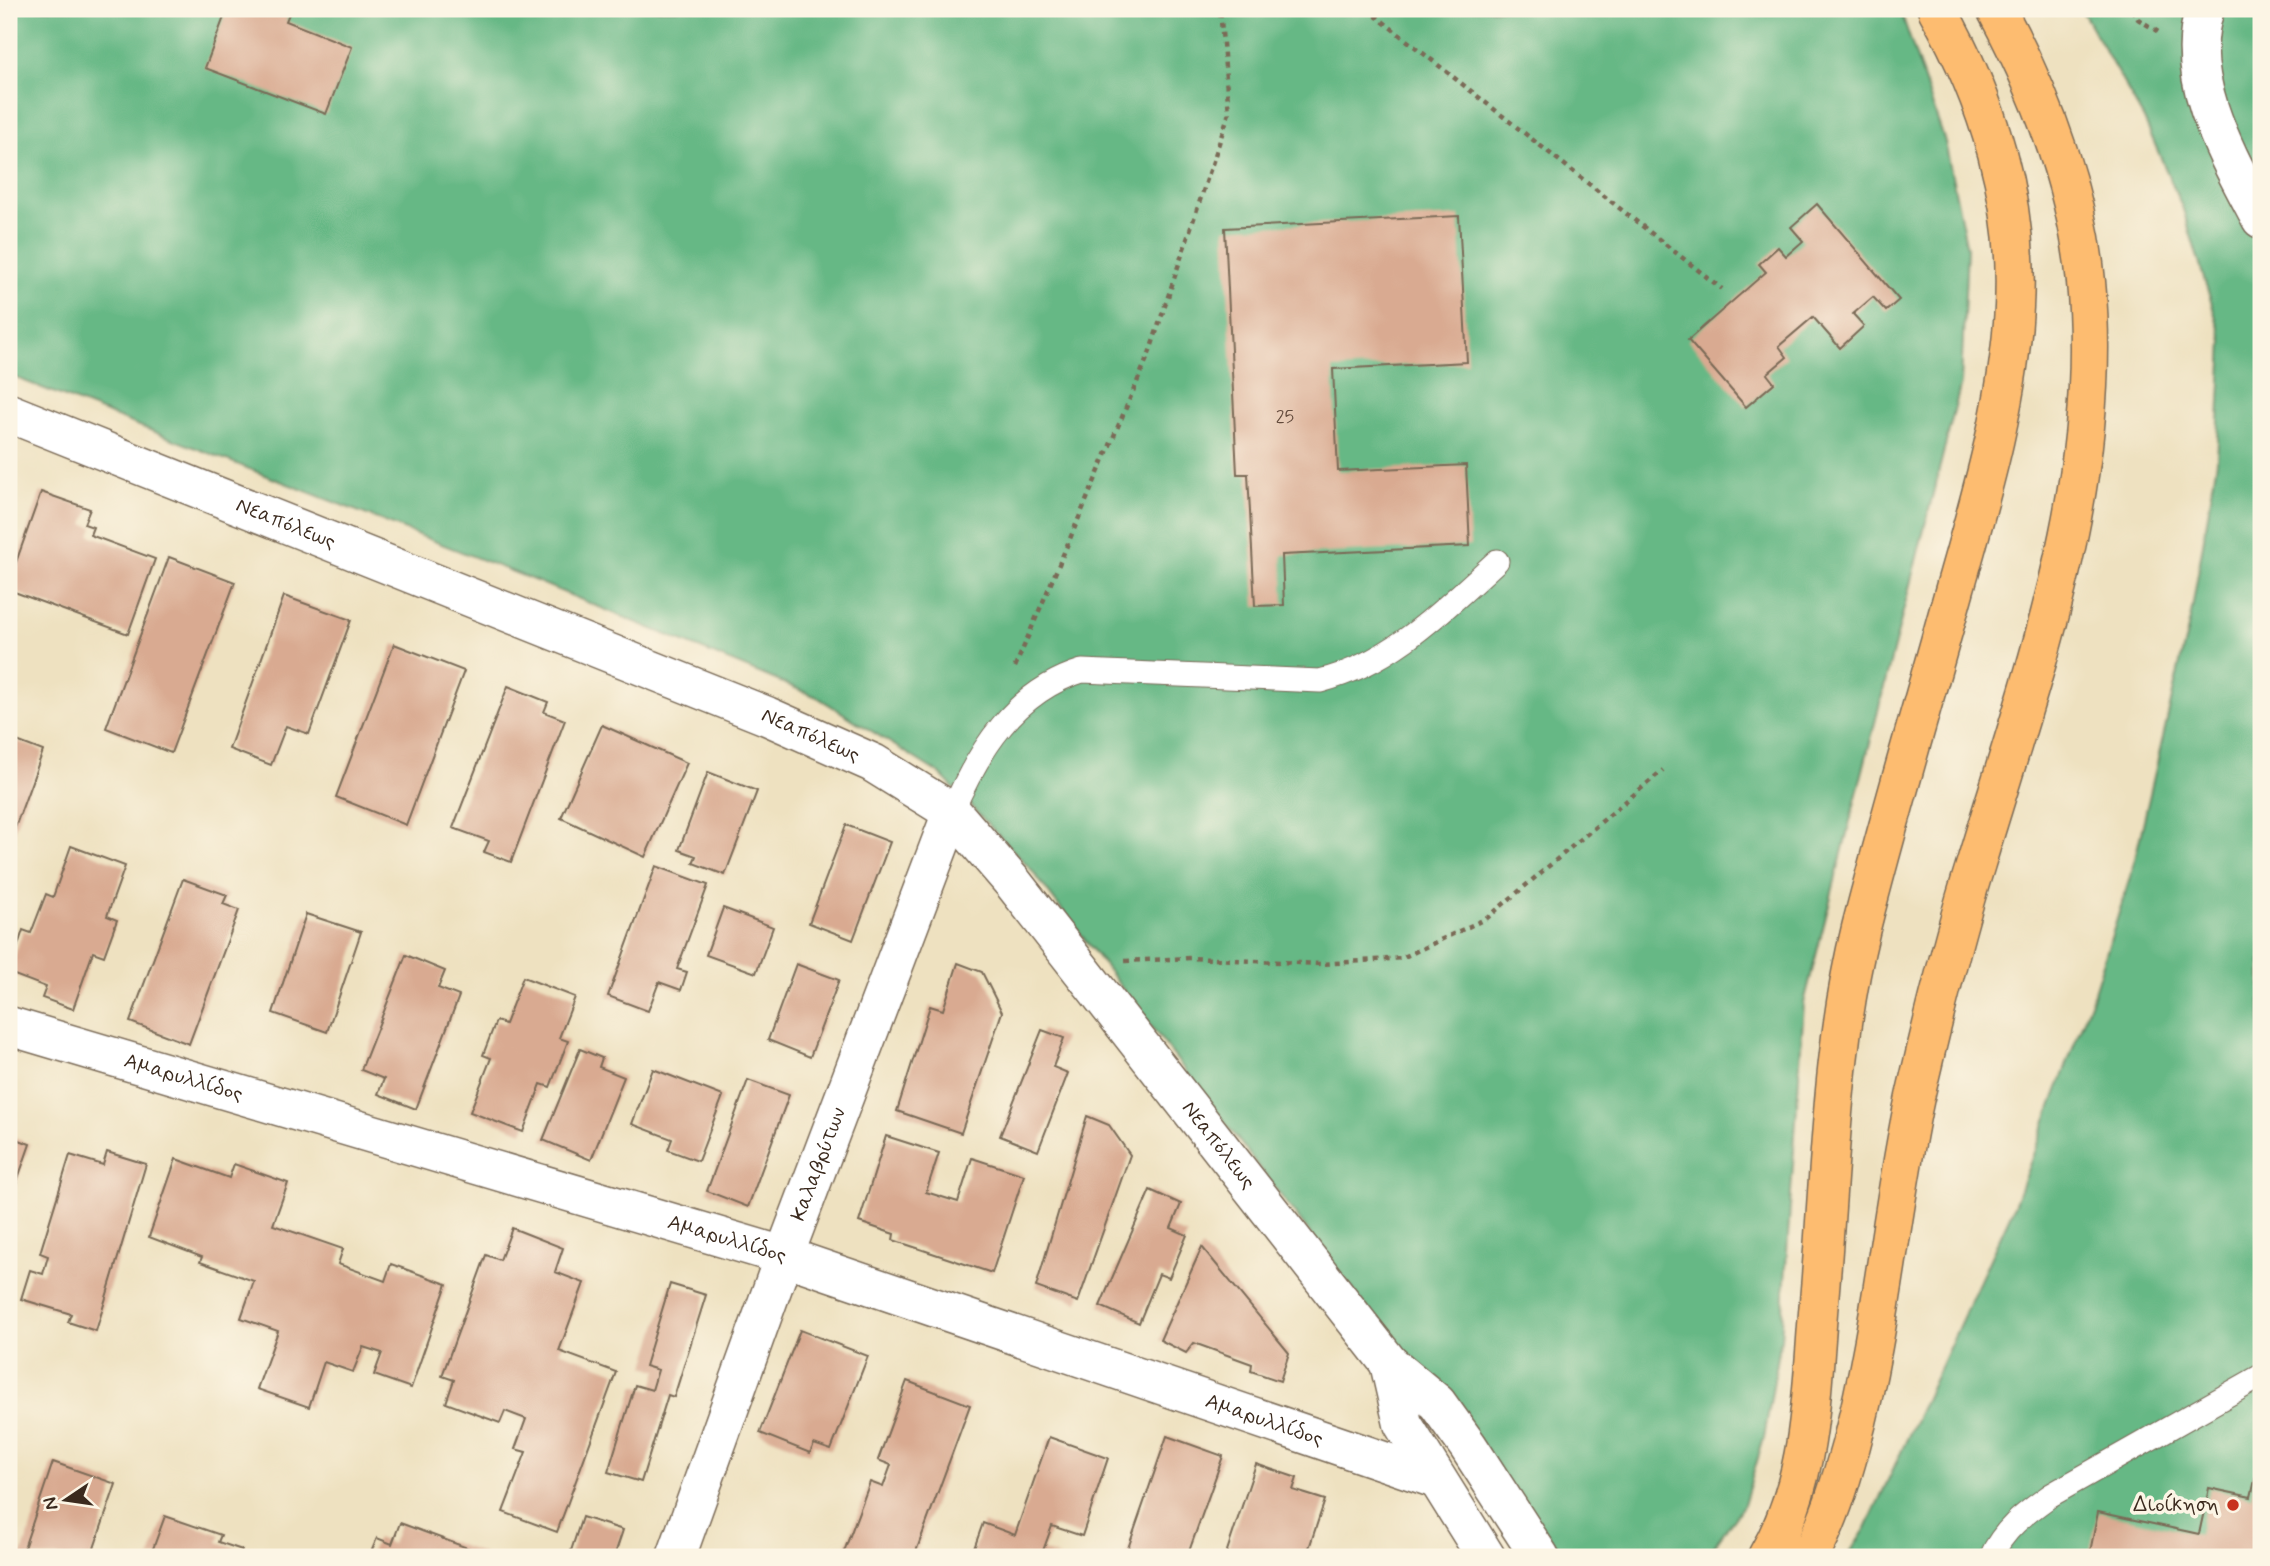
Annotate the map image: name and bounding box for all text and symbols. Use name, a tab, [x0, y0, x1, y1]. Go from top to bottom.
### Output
house number: 25	[1276, 405, 1294, 429]
street label: Νεαπόλεως	[232, 491, 340, 556]
street label: Νεαπόλεως	[757, 701, 864, 769]
street label: Αμαρυλλίδος	[121, 1047, 246, 1109]
street label: Νεαπόλεως	[1175, 1095, 1262, 1195]
street label: Καλαβρύτων	[785, 1103, 853, 1225]
street label: Αμαρυλλίδος	[664, 1208, 790, 1270]
street label: Αμαρυλλίδος	[1202, 1387, 1327, 1453]
north arrow	[32, 1464, 102, 1534]
place label: Διοίκηση	[2133, 1491, 2219, 1519]
text: N	[37, 1495, 65, 1512]
marker: Διοίκηση	[2225, 1497, 2241, 1513]

